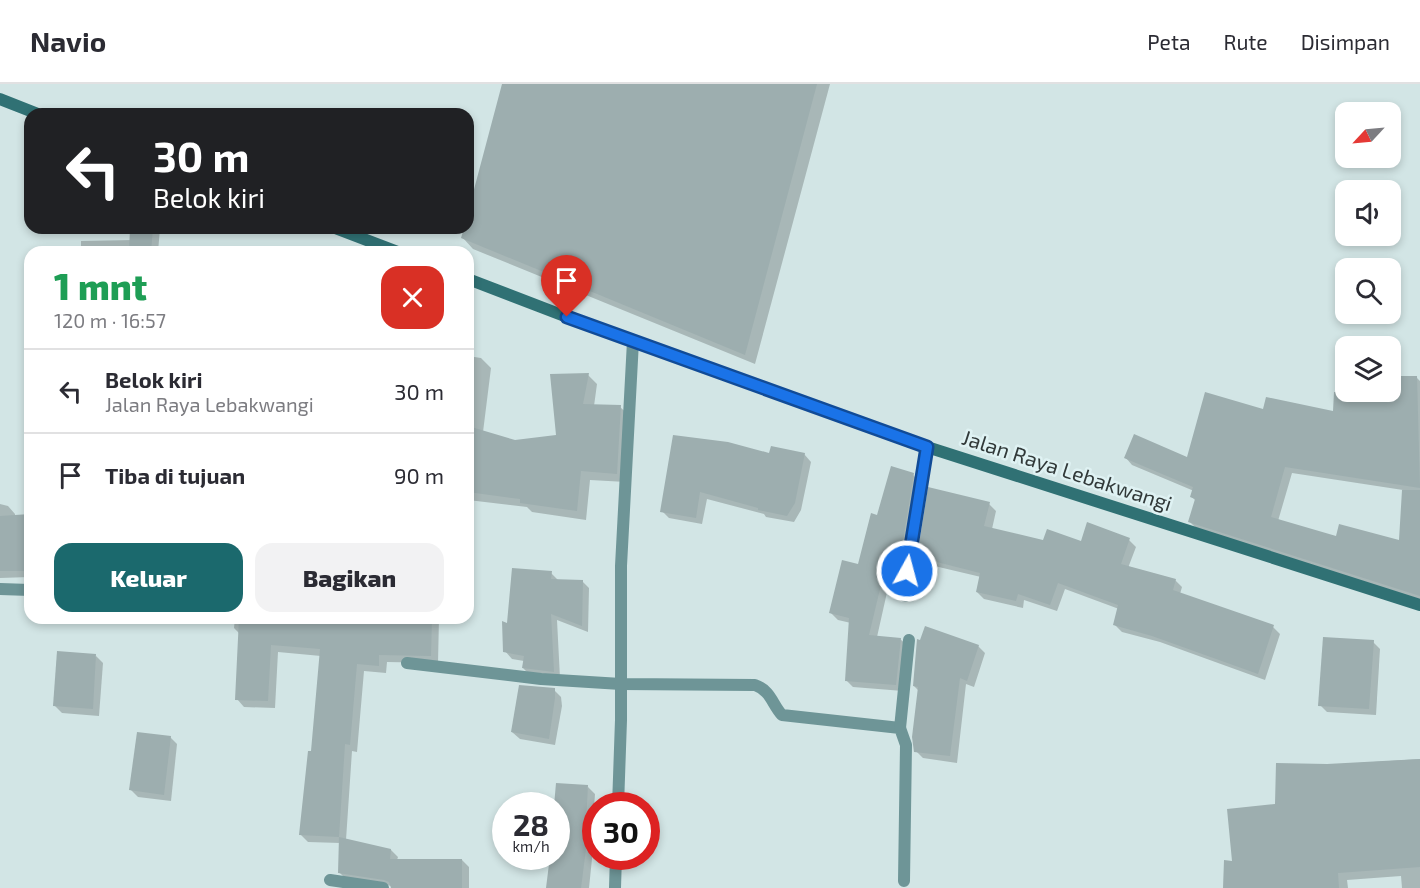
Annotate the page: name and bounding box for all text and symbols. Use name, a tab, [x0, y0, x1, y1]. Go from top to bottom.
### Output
text: Navio	[30, 24, 106, 58]
text: Peta	[1147, 29, 1190, 54]
text: Rute	[1223, 29, 1268, 54]
text: Disimpan	[1301, 29, 1390, 54]
north arrow	[1335, 102, 1401, 168]
map controls	[1335, 102, 1401, 402]
text: 30 m	[153, 130, 249, 180]
icon: left	[54, 132, 132, 210]
button: sound	[1335, 180, 1401, 246]
text: Belok kiri	[153, 181, 265, 213]
pin	[541, 255, 592, 317]
button: search	[1335, 258, 1401, 324]
text: 1 mnt	[54, 264, 147, 307]
icon: arrive	[550, 264, 583, 297]
button: close	[381, 266, 444, 329]
text: 120 m · 16:57	[54, 308, 166, 332]
button: layers	[1335, 336, 1401, 402]
text: Belok kiri	[105, 366, 202, 392]
icon: left	[54, 375, 87, 408]
text: 30 m	[394, 378, 444, 404]
text: Jalan Raya Lebakwangi	[105, 392, 314, 416]
street label: Jalan Raya Lebakwangi	[959, 424, 1176, 515]
icon: arrive	[54, 459, 87, 492]
text: Tiba di tujuan	[105, 462, 245, 488]
text: 90 m	[394, 462, 444, 488]
position arrow	[875, 539, 939, 603]
button: Keluar	[54, 543, 243, 612]
button: Bagikan	[255, 543, 444, 612]
speed limit sign: 30	[582, 792, 660, 870]
text: 28	[513, 806, 549, 842]
text: km/h	[512, 837, 550, 855]

